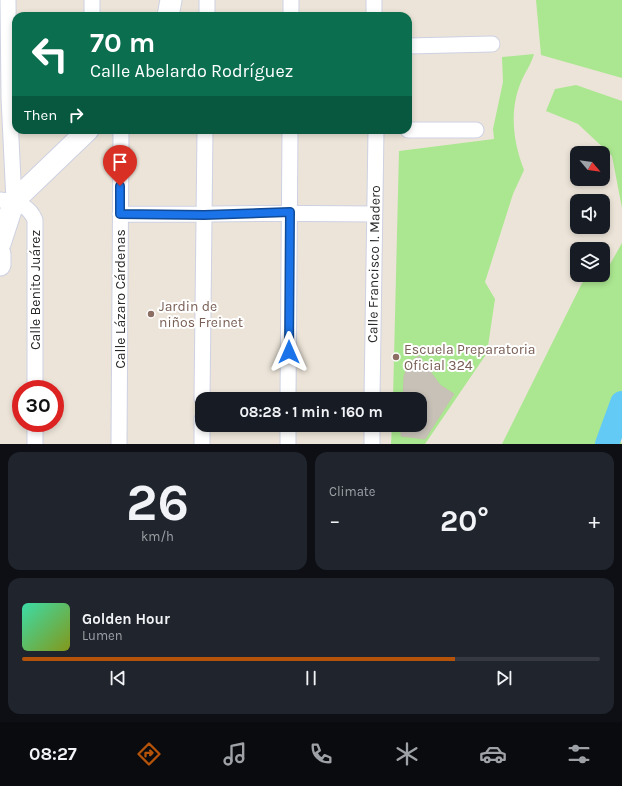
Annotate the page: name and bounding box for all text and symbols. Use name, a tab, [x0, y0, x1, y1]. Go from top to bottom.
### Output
text: 70 m	[90, 26, 155, 59]
icon: left	[24, 28, 76, 80]
text: Calle Abelardo Rodríguez	[90, 60, 293, 82]
icon: right	[65, 104, 87, 126]
text: Then	[24, 106, 57, 124]
pin	[103, 145, 137, 186]
north arrow	[570, 146, 610, 186]
map controls	[570, 146, 610, 282]
icon: arrive	[109, 151, 131, 173]
street label: Calle Francisco I. Madero	[364, 185, 384, 343]
button: sound	[570, 194, 610, 234]
street label: Calle Lázaro Cárdenas	[112, 229, 129, 369]
street label: Calle Benito Juárez	[27, 230, 44, 350]
button: layers	[570, 242, 610, 282]
place label: Jardin de niños Freinet	[159, 298, 243, 331]
marker: Jardin de niños Freinet	[146, 309, 156, 319]
position arrow	[268, 331, 310, 373]
place label: Escuela Preparatoria Oficial 324	[404, 341, 536, 374]
marker: Escuela Preparatoria Oficial 324	[391, 352, 401, 362]
speed limit sign: 30	[12, 380, 64, 432]
text: 08:28 · 1 min · 160 m	[239, 403, 383, 421]
text: 26	[126, 472, 189, 533]
text: Climate	[329, 484, 375, 499]
text: 20°	[440, 503, 489, 539]
text: −	[329, 508, 341, 534]
text: +	[588, 508, 600, 534]
text: km/h	[141, 529, 174, 544]
text: Golden Hour	[82, 610, 170, 628]
text: Lumen	[82, 628, 123, 643]
icon: previous	[107, 667, 129, 689]
icon: pause	[300, 667, 322, 689]
icon: next	[493, 667, 515, 689]
icon: directions	[135, 740, 163, 768]
icon: music	[221, 740, 249, 768]
icon: phone	[307, 740, 335, 768]
icon: climate	[393, 740, 421, 768]
icon: car	[479, 740, 507, 768]
icon: filters	[565, 740, 593, 768]
text: 08:27	[29, 743, 77, 765]

